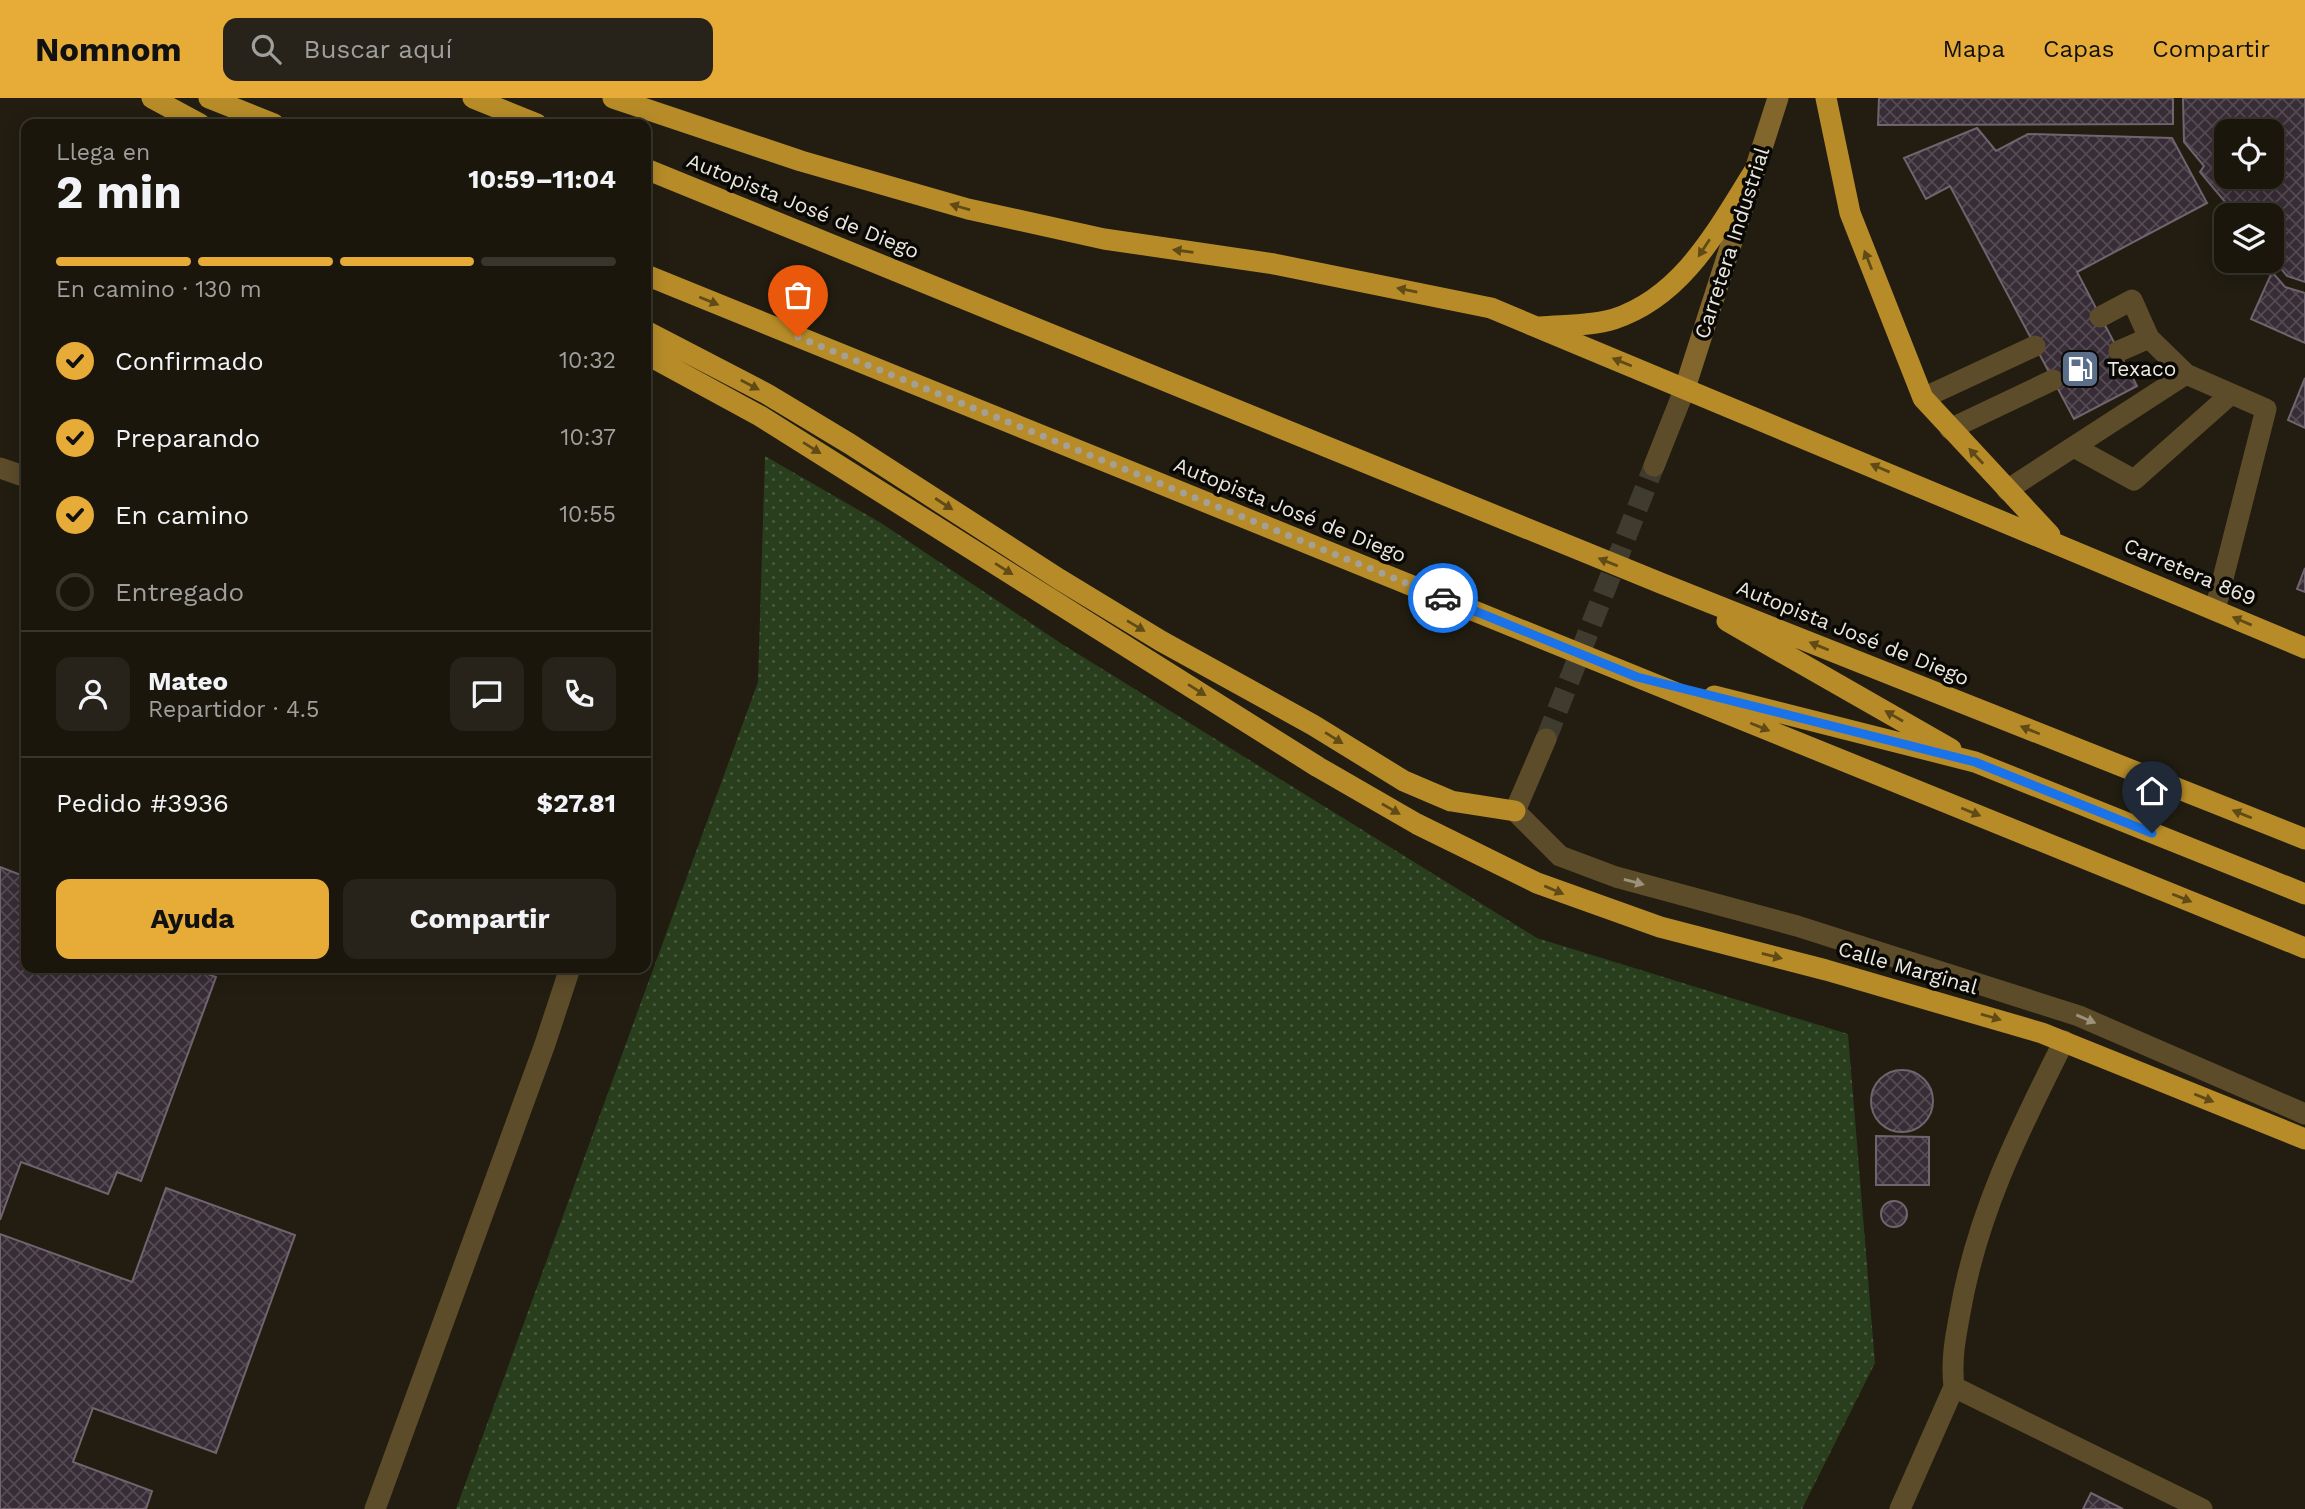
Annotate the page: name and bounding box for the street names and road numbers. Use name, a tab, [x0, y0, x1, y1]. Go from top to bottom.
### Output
street label: Carretera Industrial	[1689, 143, 1775, 342]
street label: Autopista José de Diego	[683, 147, 923, 264]
street label: Autopista José de Diego	[1170, 451, 1410, 568]
street label: Carretera 869	[2120, 532, 2260, 611]
street label: Autopista José de Diego	[1733, 574, 1973, 691]
street label: Calle Marginal	[1835, 936, 1981, 1000]

